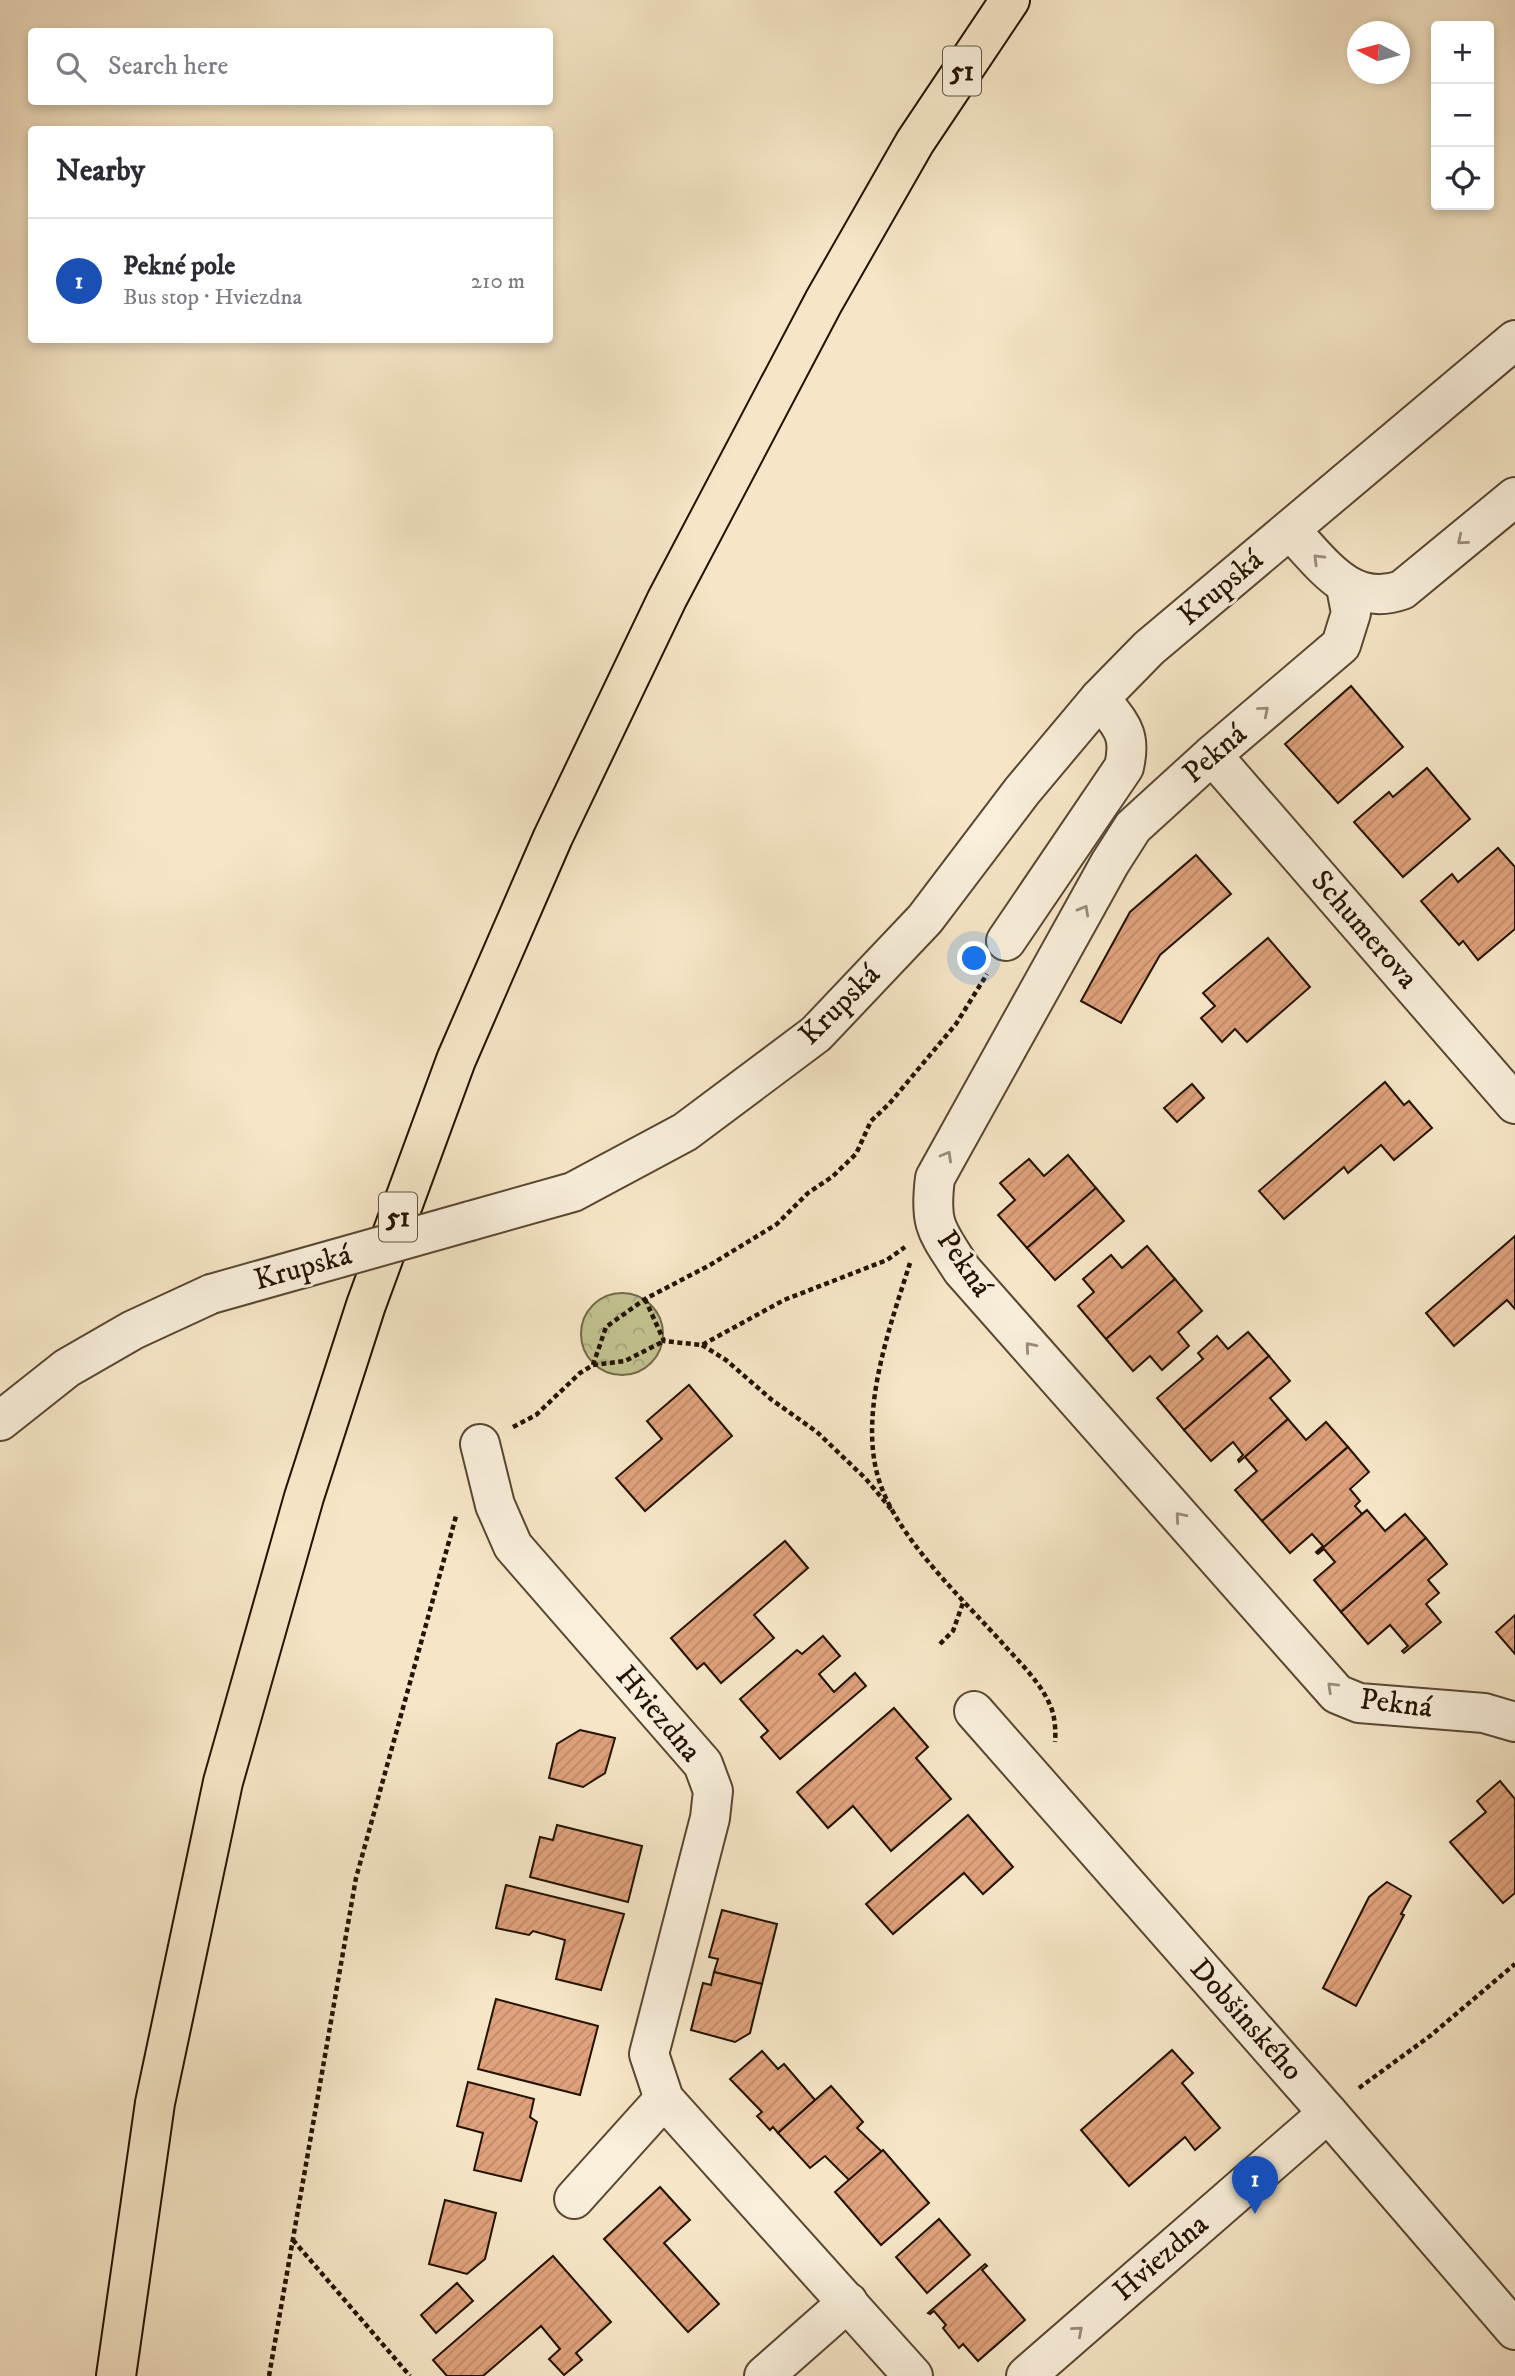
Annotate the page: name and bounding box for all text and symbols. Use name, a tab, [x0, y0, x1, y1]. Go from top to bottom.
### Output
north arrow	[1347, 21, 1410, 84]
map controls	[1431, 21, 1494, 210]
button: +	[1431, 21, 1494, 84]
search box	[28, 28, 553, 105]
road number: 51	[943, 46, 981, 96]
icon: search	[52, 48, 90, 86]
text: Search here	[108, 50, 228, 83]
button: −	[1431, 84, 1494, 147]
button: locate	[1431, 147, 1494, 210]
text: Nearby	[56, 153, 145, 190]
text: Pekné pole	[123, 250, 235, 283]
text: 1	[75, 267, 83, 296]
text: 210 m	[471, 267, 525, 296]
text: Bus stop · Hviezdna	[123, 283, 302, 312]
one-way arrow	[1458, 532, 1471, 544]
street label: Krupská	[1171, 542, 1271, 634]
one-way arrow	[1313, 554, 1326, 567]
one-way arrow	[1256, 707, 1269, 719]
street label: Pekná	[1175, 716, 1255, 792]
street label: Schumerova	[1302, 863, 1426, 997]
one-way arrow	[1075, 905, 1089, 918]
your location	[957, 941, 991, 975]
street label: Krupská	[792, 957, 888, 1053]
one-way arrow	[939, 1151, 952, 1164]
road number: 51	[379, 1192, 417, 1242]
street label: Pekná	[928, 1224, 1000, 1305]
street label: Krupská	[250, 1236, 356, 1299]
one-way arrow	[1026, 1342, 1038, 1355]
one-way arrow	[1176, 1513, 1188, 1526]
street label: Hviezdna	[607, 1658, 709, 1770]
street label: Pekná	[1358, 1681, 1435, 1727]
one-way arrow	[1327, 1683, 1340, 1695]
street label: Dobšinského	[1182, 1951, 1310, 2089]
pin: 1	[1232, 2156, 1278, 2214]
street label: Hviezdna	[1106, 2206, 1217, 2310]
one-way arrow	[1069, 2327, 1082, 2339]

